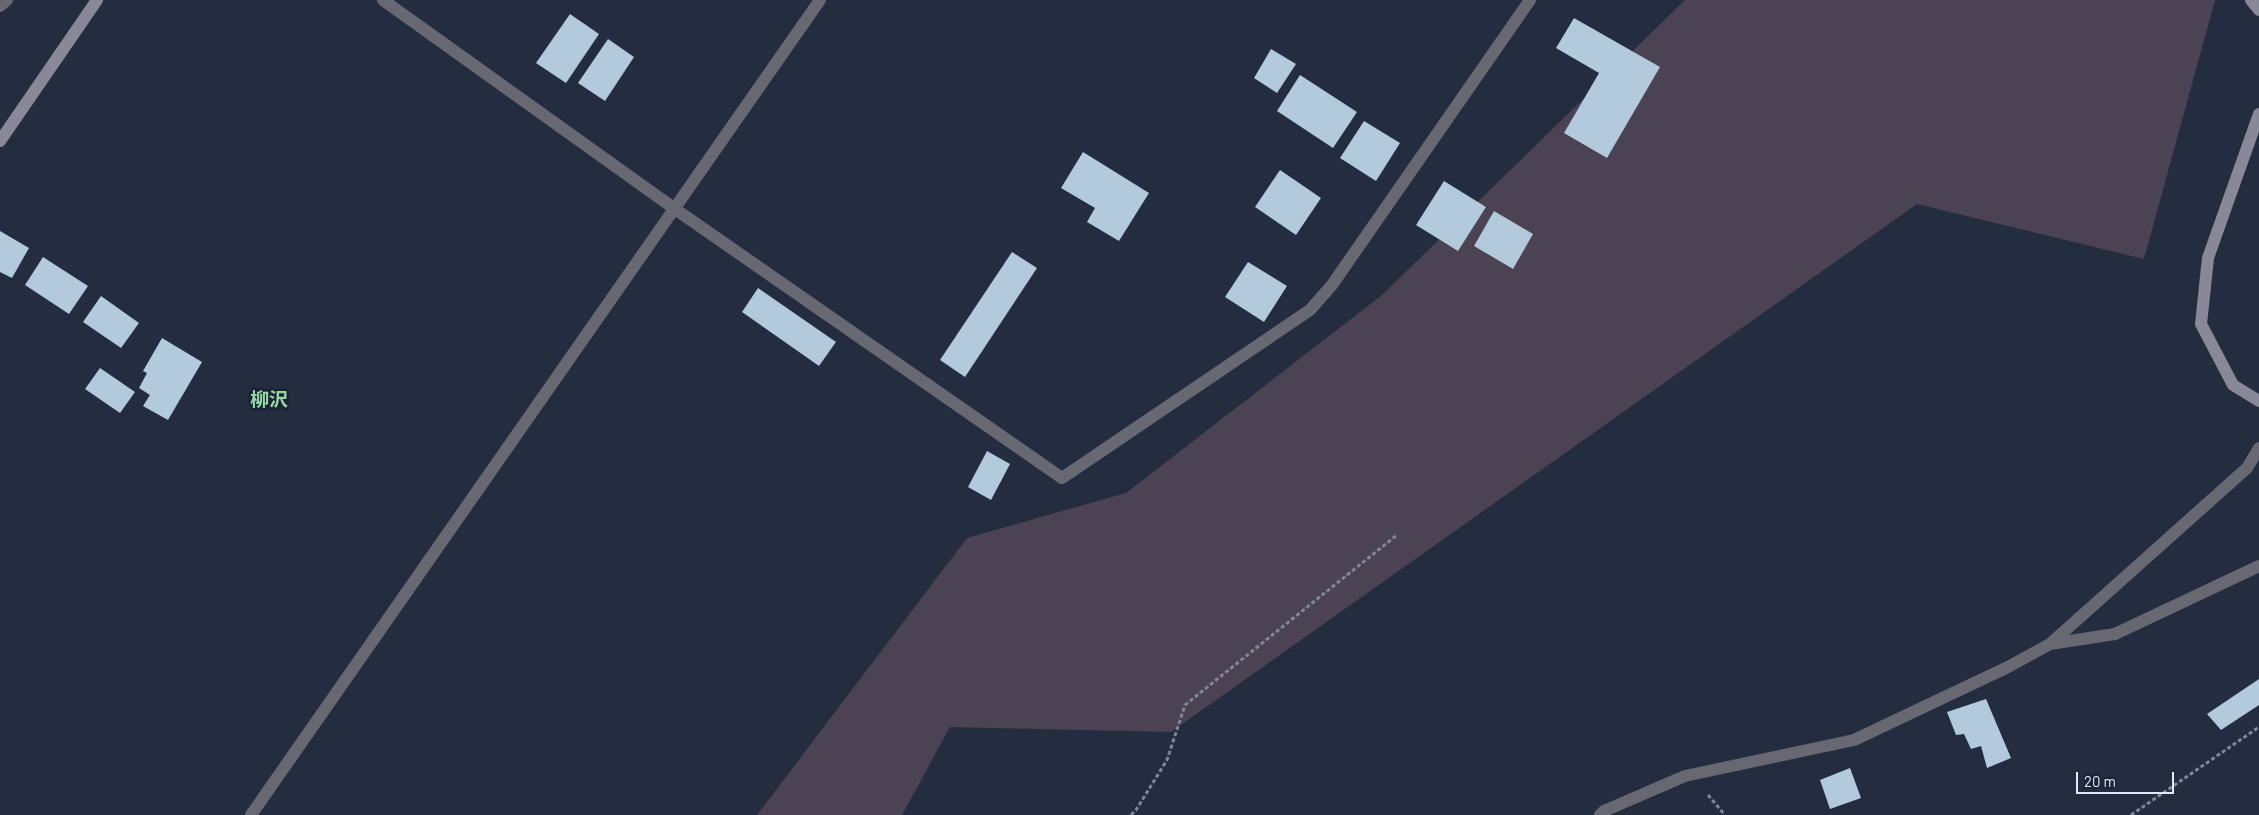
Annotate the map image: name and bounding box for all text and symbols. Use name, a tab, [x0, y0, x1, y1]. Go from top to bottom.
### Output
district label: 柳沢	[250, 389, 288, 411]
scale bar	[2079, 762, 2176, 794]
text: 20 m	[2084, 772, 2116, 790]

